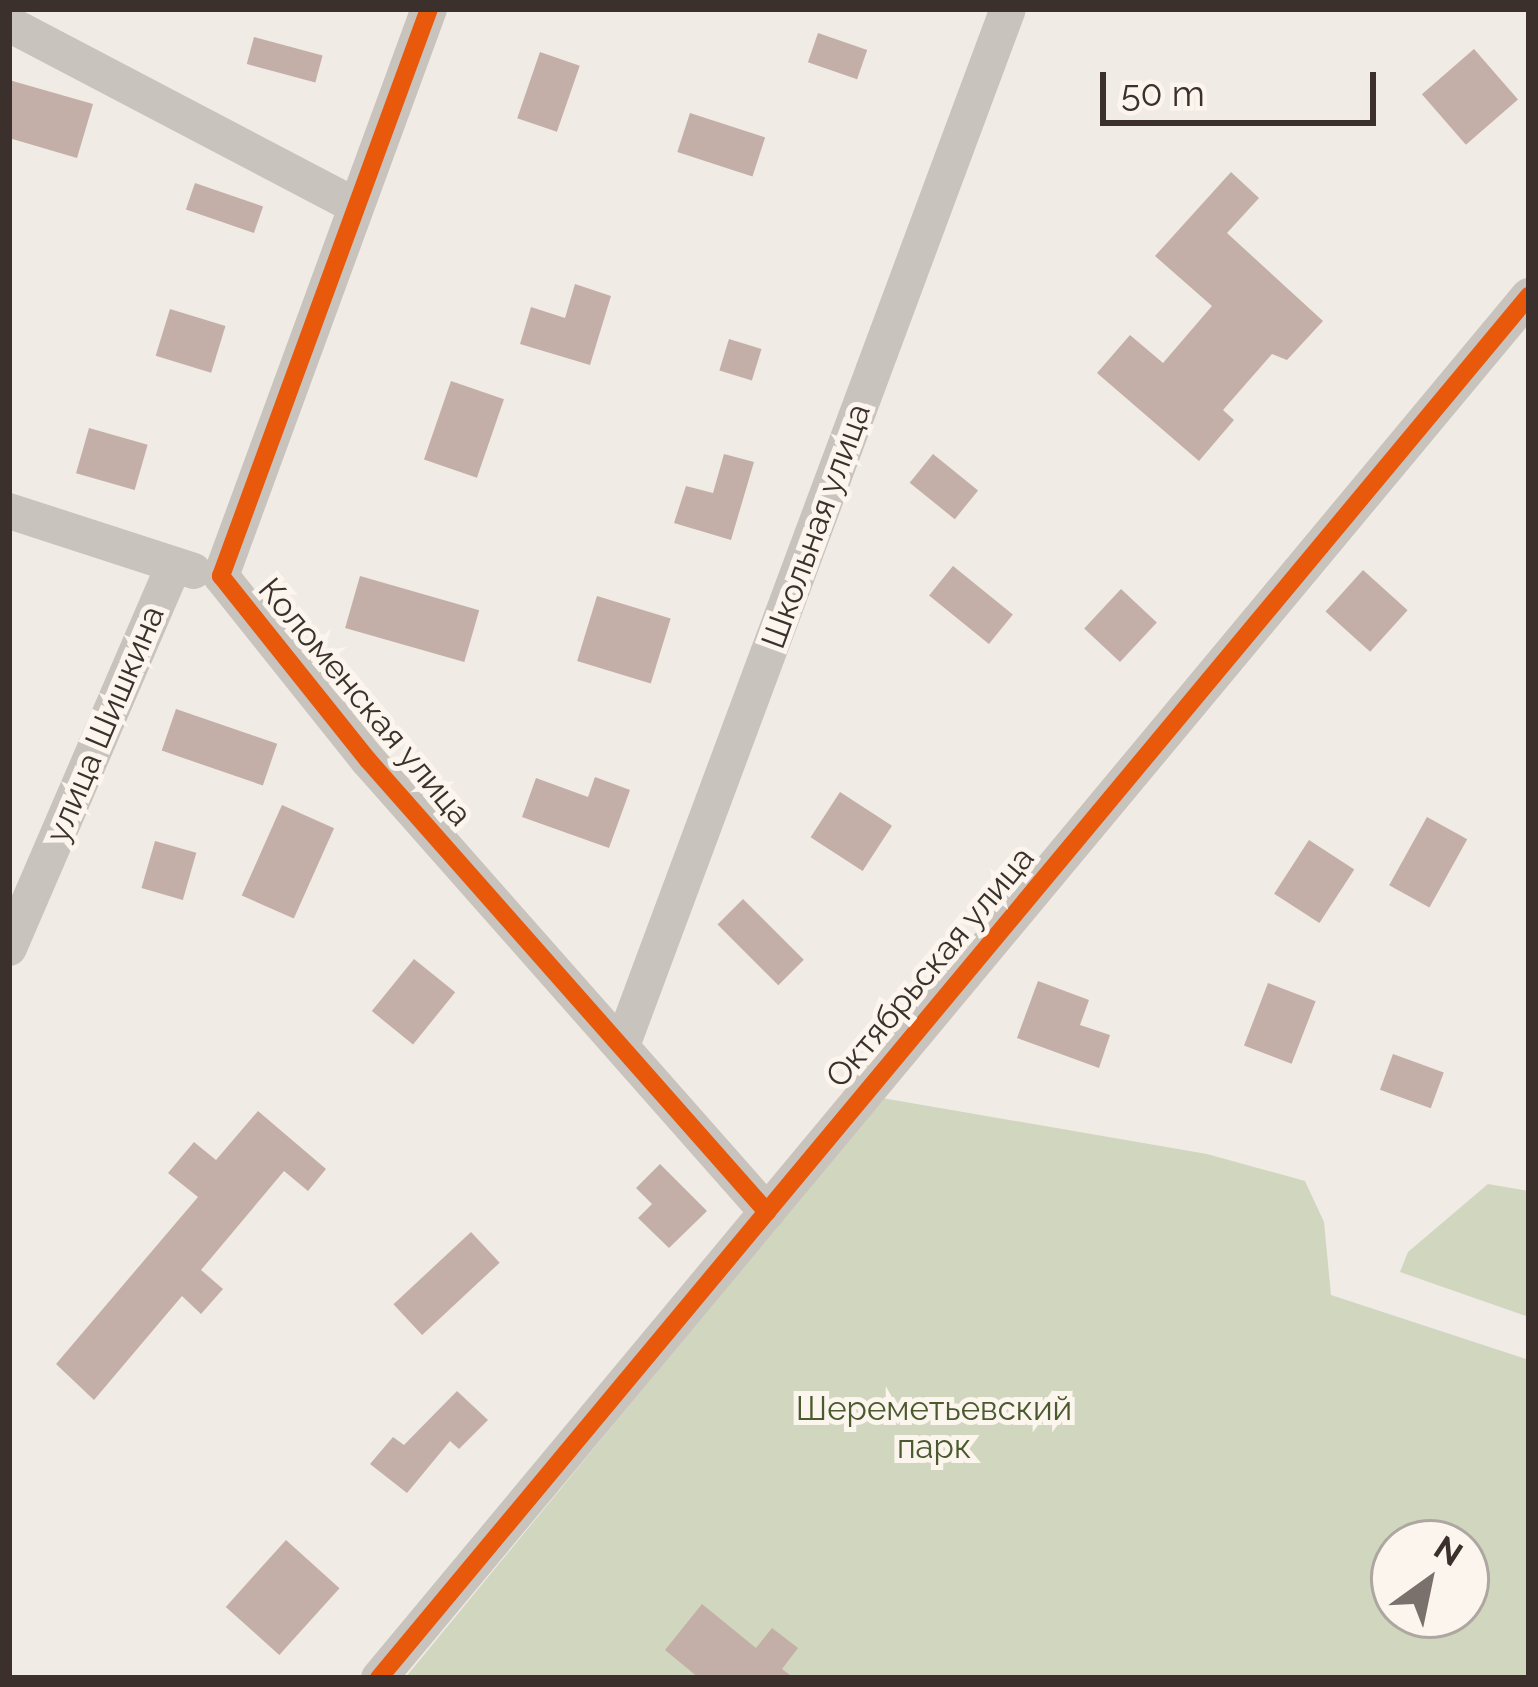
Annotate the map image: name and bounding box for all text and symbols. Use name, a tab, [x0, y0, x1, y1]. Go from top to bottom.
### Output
scale bar	[1106, 48, 1382, 122]
text: 50 m	[1121, 72, 1205, 114]
street label: Школьная улица	[753, 398, 879, 654]
street label: Коломенская улица	[250, 570, 480, 834]
street label: улица Шишкина	[37, 600, 173, 848]
street label: Октябрьская улица	[817, 838, 1043, 1096]
park label: Шереметьевский парк	[796, 1389, 1072, 1467]
north arrow	[1370, 1519, 1490, 1639]
text: N	[1427, 1528, 1469, 1574]

